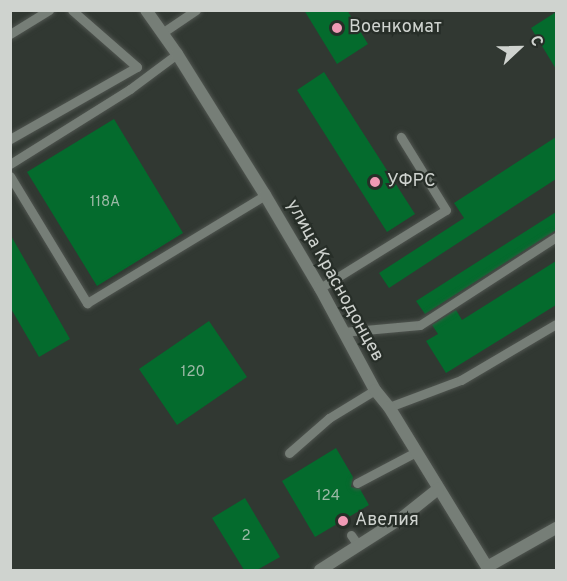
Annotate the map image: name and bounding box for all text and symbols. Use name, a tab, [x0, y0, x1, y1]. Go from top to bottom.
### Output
place label: Военкомат	[349, 17, 442, 39]
north arrow	[489, 18, 549, 78]
marker: Военкомат	[330, 21, 344, 35]
text: С	[525, 33, 547, 50]
place label: УФРС	[387, 171, 436, 193]
marker: УФРС	[368, 175, 382, 189]
house number: 118А	[90, 194, 120, 212]
street label: улица Краснодонцев	[281, 196, 387, 366]
house number: 120	[181, 364, 205, 382]
house number: 124	[316, 488, 340, 506]
place label: Авелия	[355, 510, 419, 532]
marker: Авелия	[336, 514, 350, 528]
house number: 2	[241, 528, 251, 546]

